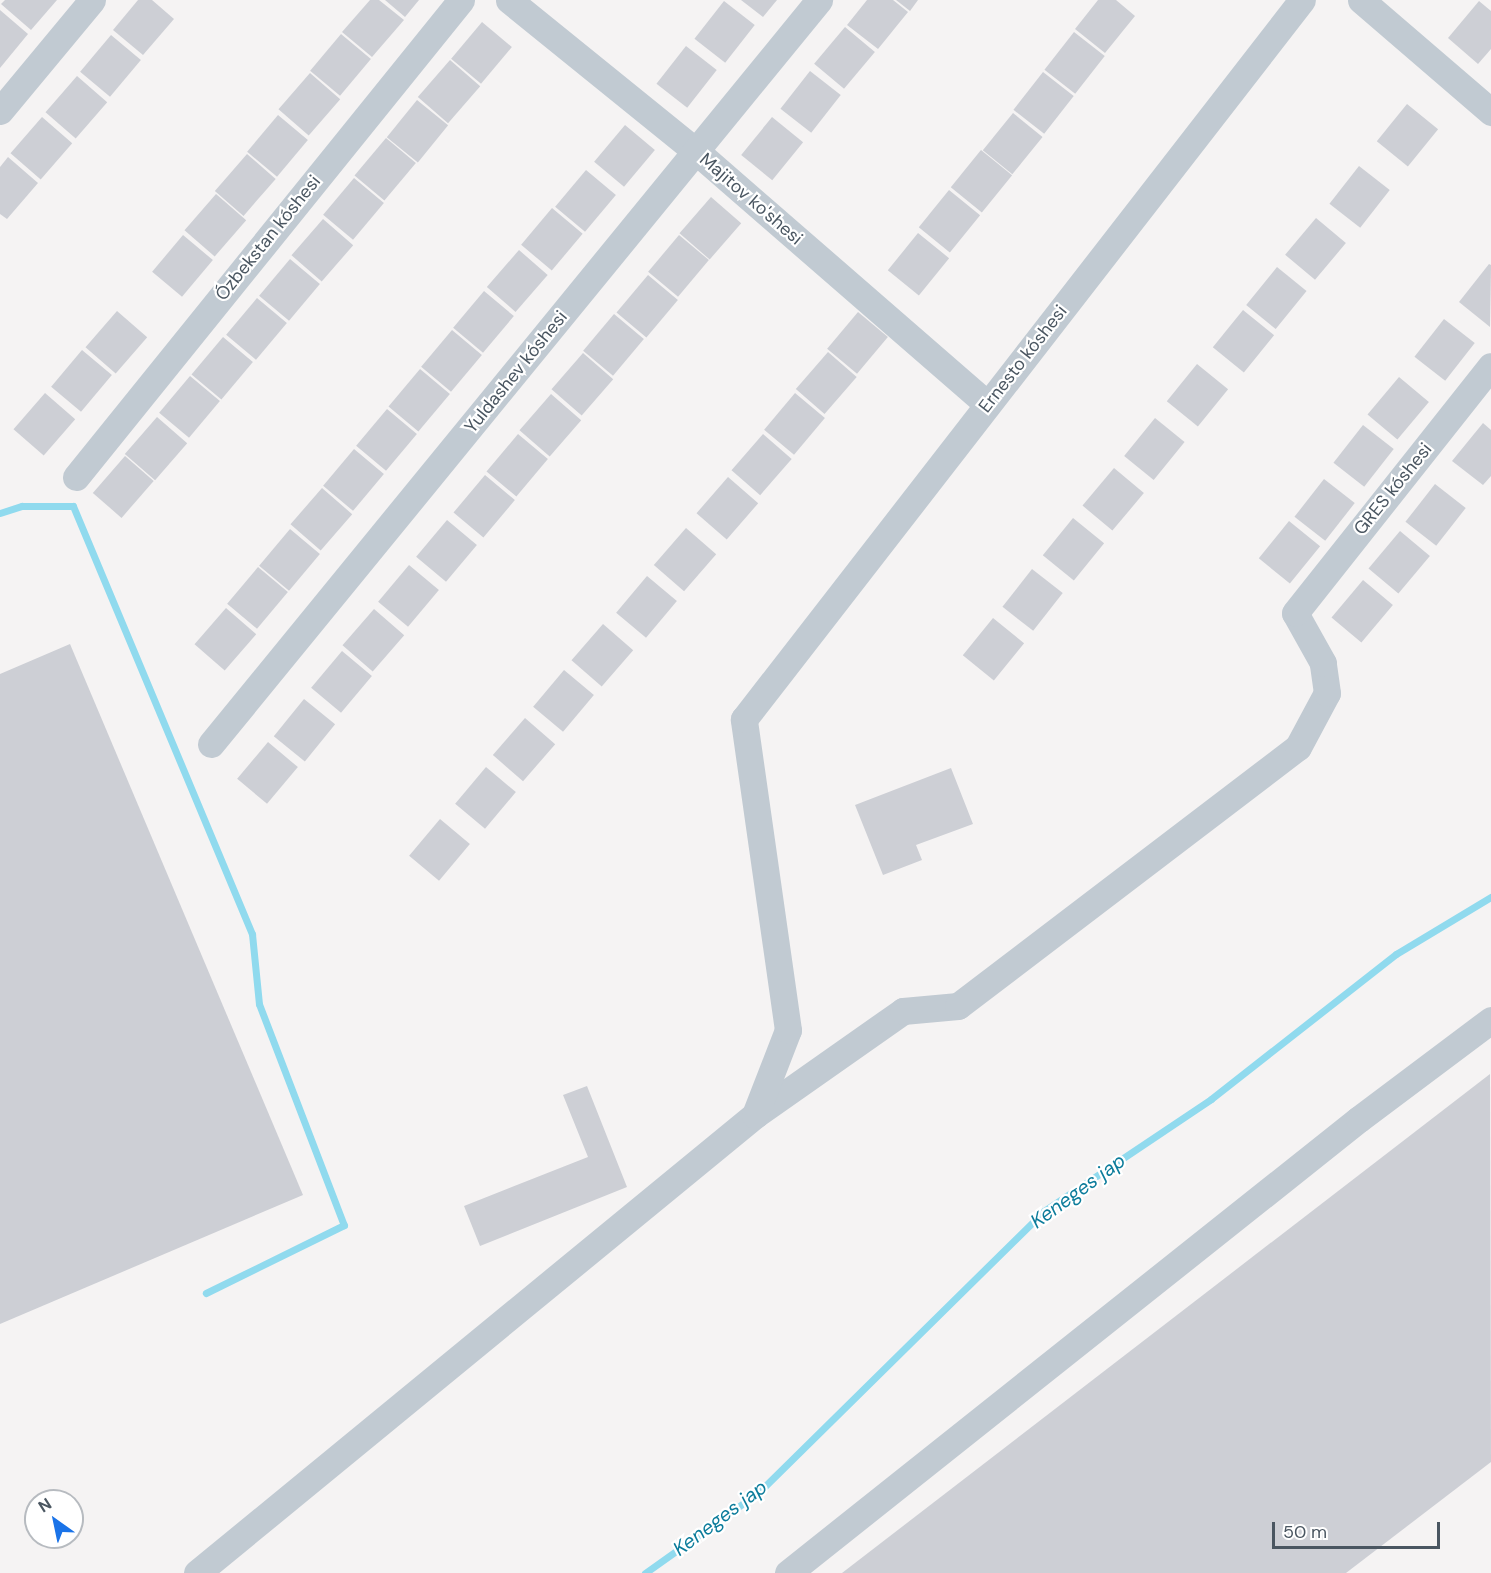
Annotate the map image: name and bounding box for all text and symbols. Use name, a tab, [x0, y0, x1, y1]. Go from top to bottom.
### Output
street label: Majitov ko'shesi	[695, 149, 807, 249]
street label: Ózbekstan kóshesi	[211, 171, 325, 305]
street label: Ernesto kóshesi	[974, 301, 1072, 417]
street label: Yuldashev kóshesi	[460, 307, 572, 437]
street label: GRES kóshesi	[1349, 439, 1437, 539]
water label: Keneges jap	[1026, 1149, 1130, 1233]
water label: Keneges jap	[668, 1475, 772, 1561]
north arrow	[24, 1489, 84, 1549]
text: N	[34, 1493, 56, 1517]
scale bar	[1275, 1510, 1443, 1548]
text: 50 m	[1283, 1520, 1327, 1544]

